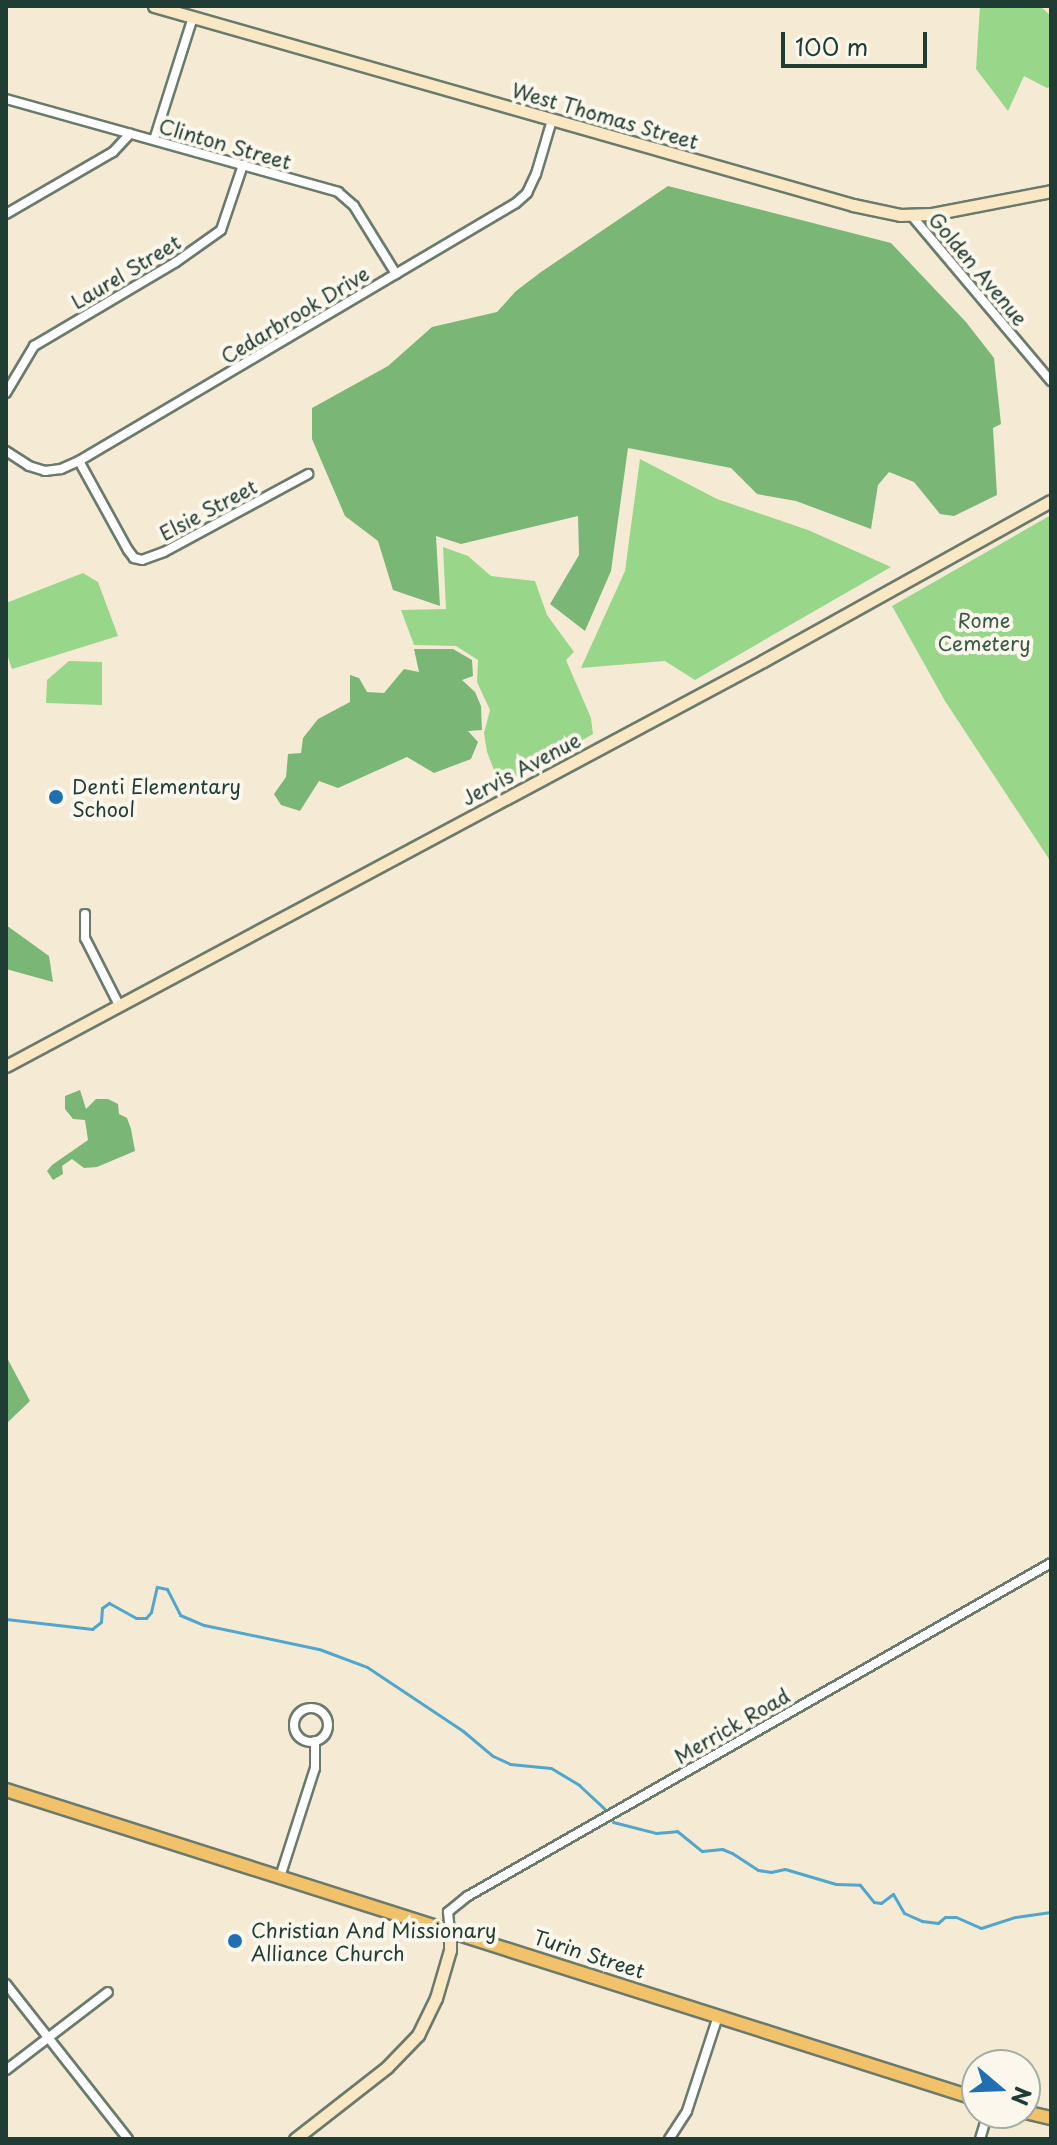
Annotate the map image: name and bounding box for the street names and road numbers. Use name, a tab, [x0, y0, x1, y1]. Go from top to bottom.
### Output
street label: West Thomas Street	[508, 78, 702, 154]
street label: Clinton Street	[156, 114, 294, 174]
street label: Golden Avenue	[923, 207, 1033, 331]
street label: Laurel Street	[66, 229, 186, 315]
street label: Cedarbrook Drive	[216, 261, 374, 369]
street label: Elsie Street	[154, 474, 262, 546]
street label: Jervis Avenue	[458, 728, 584, 810]
street label: Merrick Road	[670, 1683, 794, 1769]
street label: Turin Street	[530, 1925, 648, 1983]

